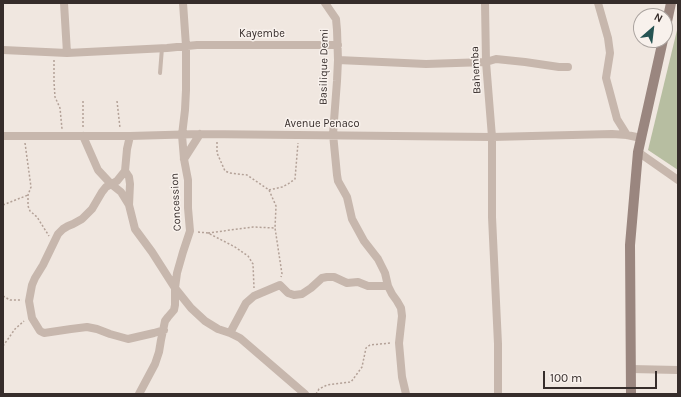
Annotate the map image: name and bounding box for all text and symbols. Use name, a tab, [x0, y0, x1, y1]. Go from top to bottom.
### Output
north arrow	[633, 8, 673, 48]
text: N	[652, 10, 665, 25]
street label: Kayembe	[239, 27, 285, 41]
street label: Basilique Demi	[317, 29, 331, 105]
street label: Bahemba	[468, 46, 484, 94]
street label: Avenue Penaco	[285, 117, 359, 131]
street label: Concession	[168, 173, 184, 231]
scale bar	[545, 363, 659, 389]
text: 100 m	[550, 371, 582, 385]

